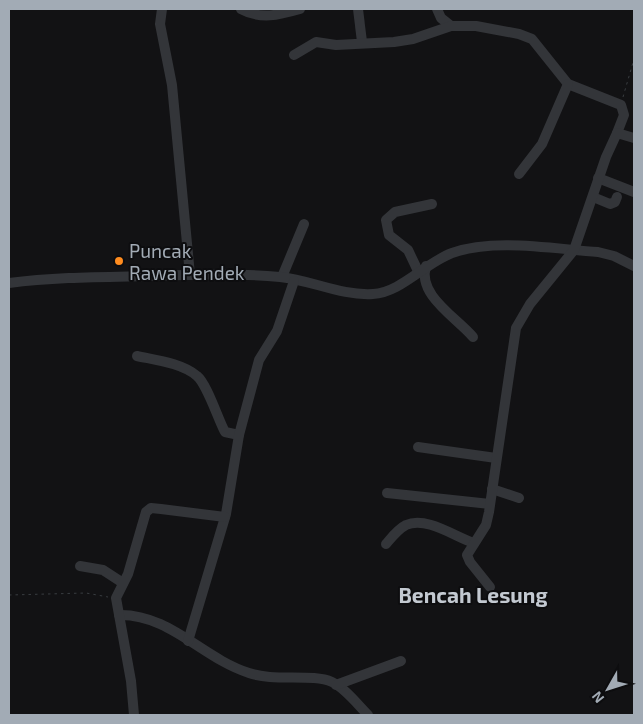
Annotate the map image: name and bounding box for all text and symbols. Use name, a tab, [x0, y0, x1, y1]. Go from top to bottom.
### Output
place label: Puncak Rawa Pendek	[129, 239, 245, 284]
marker: Puncak Rawa Pendek	[113, 255, 125, 267]
district label: Bencah Lesung	[398, 582, 548, 607]
north arrow	[583, 664, 633, 714]
text: N	[588, 688, 607, 707]

